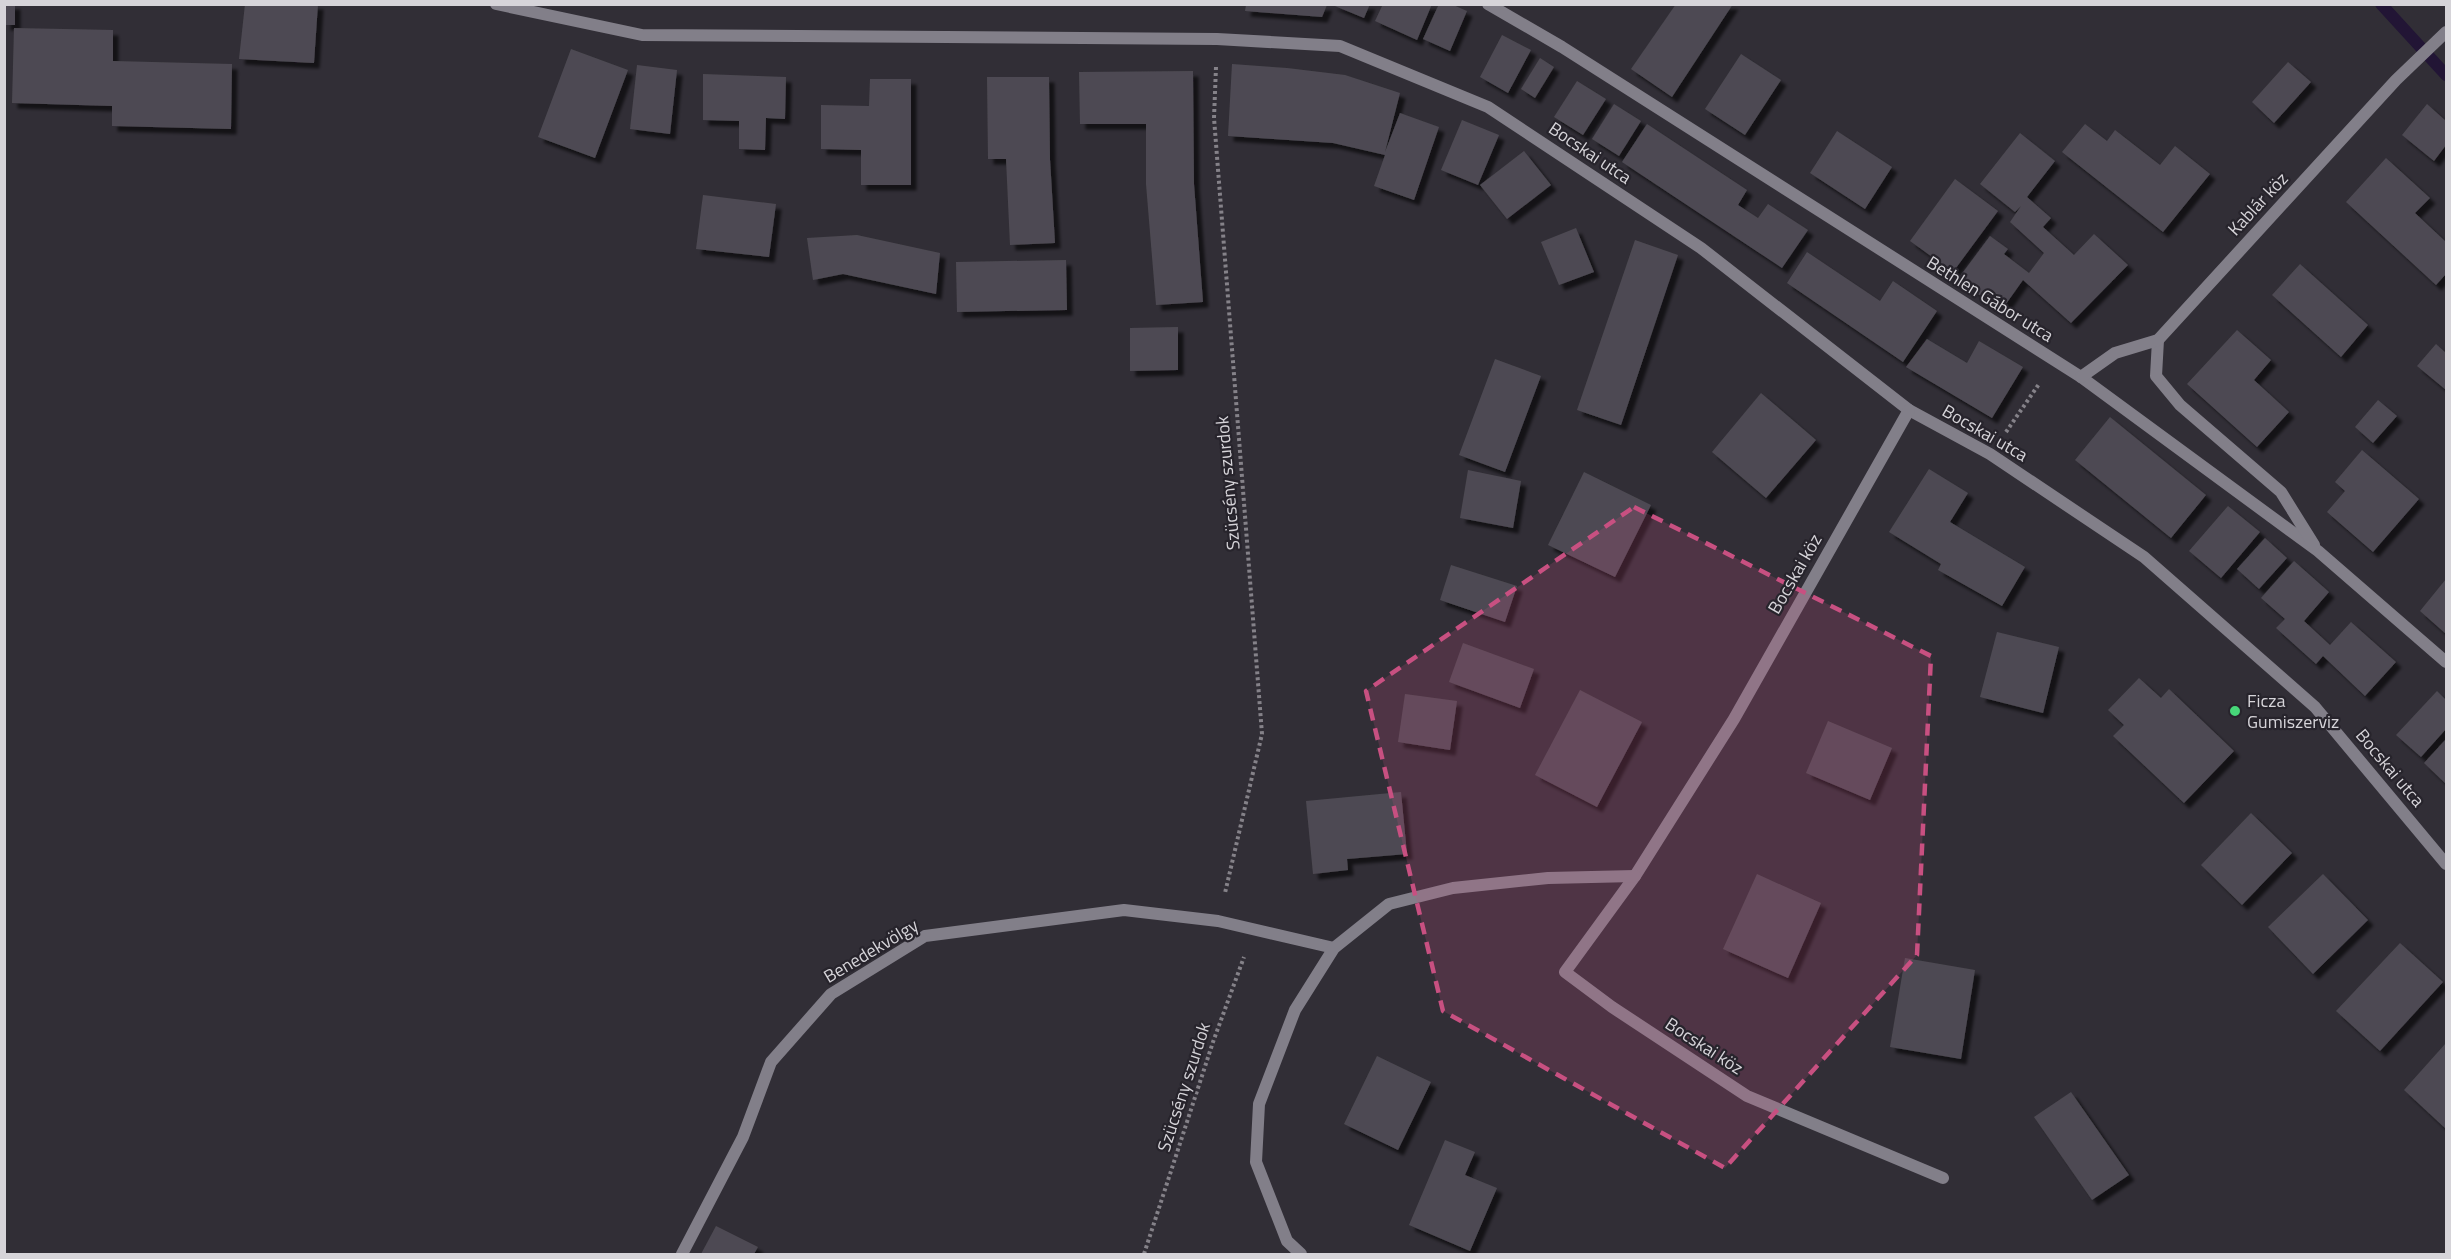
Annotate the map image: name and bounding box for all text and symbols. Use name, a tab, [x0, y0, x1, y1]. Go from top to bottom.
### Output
street label: Bocskai utca	[1543, 115, 1637, 190]
street label: Kablár köz	[2221, 166, 2294, 241]
street label: Bethlen Gábor utca	[1922, 249, 2059, 348]
street label: Bocskai utca	[1937, 397, 2033, 468]
street label: Szücsény szurdok	[1208, 414, 1247, 551]
street label: Bocskai köz	[1761, 529, 1828, 619]
place label: Ficza Gumiszerviz	[2247, 687, 2339, 735]
marker: Ficza Gumiszerviz	[2228, 704, 2242, 718]
street label: Bocskai utca	[2349, 723, 2431, 813]
street label: Benedekvölgy	[818, 911, 923, 990]
street label: Bocskai köz	[1660, 1010, 1749, 1081]
street label: Szücsény szurdok	[1150, 1018, 1217, 1155]

